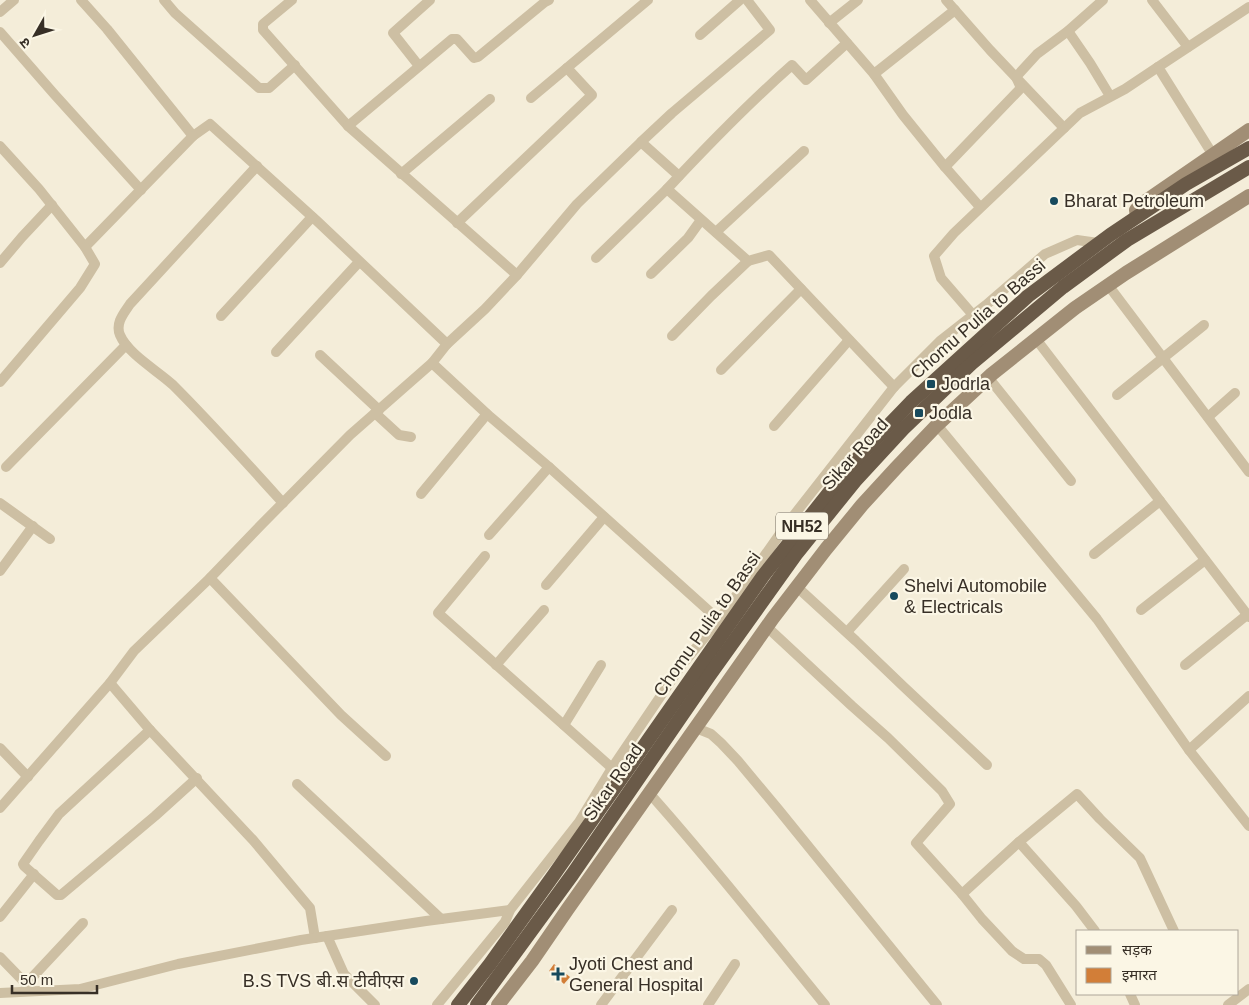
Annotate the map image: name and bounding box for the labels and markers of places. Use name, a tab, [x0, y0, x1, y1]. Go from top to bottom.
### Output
place label: Bharat Petroleum	[1064, 191, 1204, 211]
marker: Bharat Petroleum	[1048, 195, 1060, 207]
place label: Jodrla	[941, 374, 991, 394]
marker: Jodrla	[925, 378, 937, 390]
place label: Jodla	[929, 403, 973, 423]
marker: Jodla	[913, 407, 925, 419]
place label: Shelvi Automobile & Electricals	[904, 576, 1047, 617]
marker: Shelvi Automobile & Electricals	[888, 590, 900, 602]
place label: Jyoti Chest and General Hospital	[569, 954, 703, 995]
marker: Jyoti Chest and General Hospital	[551, 967, 565, 981]
place label: B.S TVS बी.स टीवीएस	[243, 971, 405, 991]
marker: B.S TVS बी.स टीवीएस	[408, 975, 420, 987]

